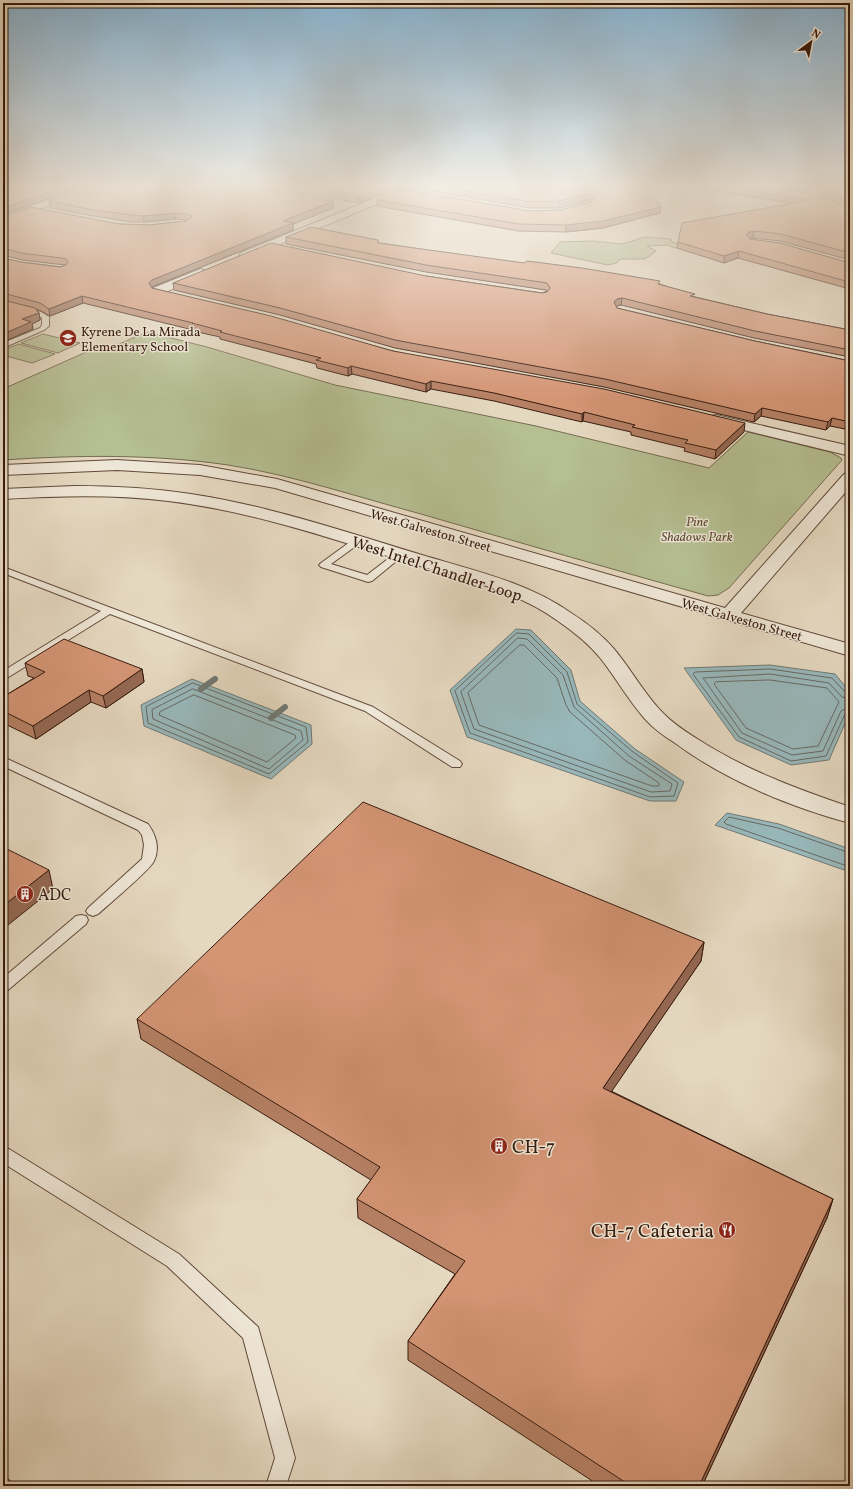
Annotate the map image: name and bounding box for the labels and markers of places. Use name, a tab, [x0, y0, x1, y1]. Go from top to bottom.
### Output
place label: Kyrene De La Mirada Elementary School	[81, 324, 200, 357]
school or university icon: Kyrene De La Mirada Elementary School	[58, 328, 78, 348]
building icon: ADC	[15, 884, 35, 904]
place label: ADC	[38, 885, 71, 907]
place label: CH-7	[512, 1135, 555, 1161]
building icon: CH-7	[489, 1136, 509, 1156]
place label: CH-7 Cafeteria	[591, 1219, 714, 1245]
restaurant icon: CH-7 Cafeteria	[717, 1220, 737, 1240]

